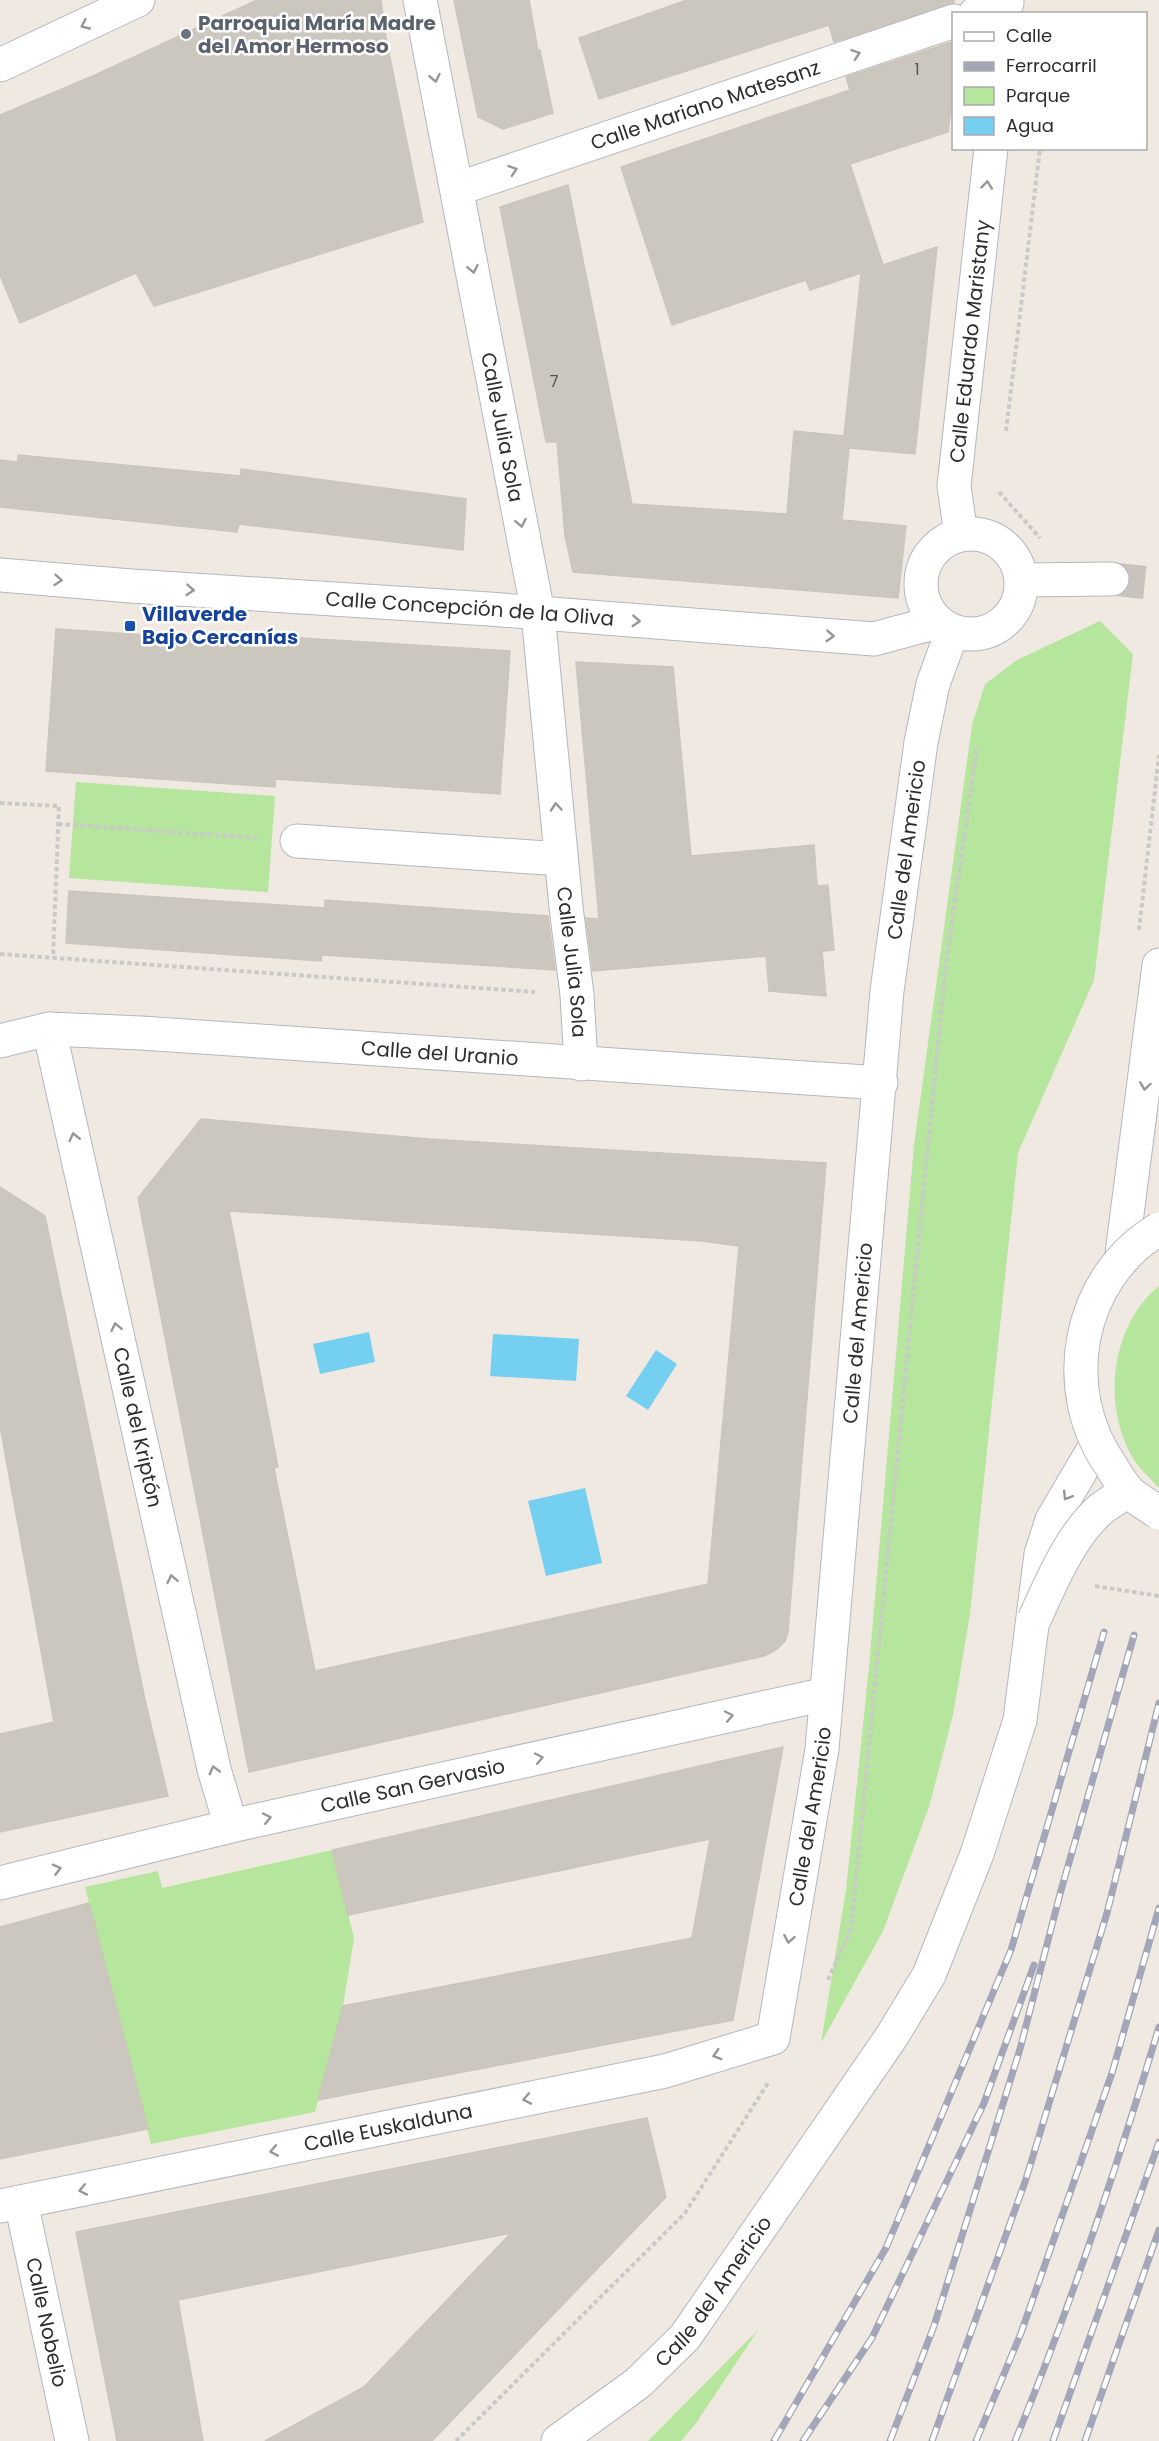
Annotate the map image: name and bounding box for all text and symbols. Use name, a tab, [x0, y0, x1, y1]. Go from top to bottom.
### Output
place label: Parroquia María Madre del Amor Hermoso	[198, 9, 436, 60]
legend	[952, 12, 1147, 150]
one-way arrow	[81, 17, 92, 29]
text: Calle	[1006, 23, 1052, 48]
marker: Parroquia María Madre del Amor Hermoso	[179, 27, 193, 41]
one-way arrow	[850, 48, 861, 61]
street label: Calle Mariano Matesanz	[587, 53, 824, 157]
text: Ferrocarril	[1006, 53, 1097, 78]
house number: 1	[914, 58, 920, 81]
one-way arrow	[428, 73, 441, 83]
text: Parque	[1006, 83, 1070, 108]
text: Agua	[1006, 113, 1054, 138]
one-way arrow	[507, 165, 518, 178]
one-way arrow	[980, 180, 993, 189]
street label: Calle Eduardo Maristany	[943, 218, 997, 464]
one-way arrow	[466, 265, 478, 274]
street label: Calle Julia Sola	[474, 350, 530, 504]
house number: 7	[550, 370, 559, 393]
one-way arrow	[514, 517, 527, 527]
one-way arrow	[54, 573, 63, 586]
one-way arrow	[185, 584, 194, 597]
street label: Calle Concepción de la Oliva	[325, 585, 615, 633]
place label: Villaverde Bajo Cercanías	[142, 600, 298, 651]
one-way arrow	[631, 614, 640, 627]
marker: Villaverde Bajo Cercanías	[123, 619, 137, 633]
one-way arrow	[826, 629, 835, 642]
street label: Calle del Americio	[880, 758, 932, 942]
one-way arrow	[550, 803, 563, 812]
street label: Calle Julia Sola	[550, 885, 593, 1038]
street label: Calle del Uranio	[360, 1034, 519, 1072]
one-way arrow	[1139, 1082, 1151, 1091]
one-way arrow	[69, 1132, 82, 1142]
street label: Calle del Americio	[836, 1242, 879, 1425]
one-way arrow	[110, 1323, 123, 1333]
street label: Calle del Kriptón	[106, 1344, 169, 1510]
one-way arrow	[1063, 1490, 1075, 1500]
one-way arrow	[166, 1575, 179, 1585]
one-way arrow	[724, 1710, 734, 1723]
street label: Calle del Americio	[782, 1726, 838, 1908]
street label: Calle San Gervasio	[318, 1752, 508, 1820]
one-way arrow	[534, 1752, 544, 1765]
one-way arrow	[209, 1765, 221, 1776]
one-way arrow	[261, 1812, 271, 1825]
one-way arrow	[52, 1864, 62, 1877]
one-way arrow	[784, 1934, 796, 1944]
one-way arrow	[712, 2048, 723, 2060]
one-way arrow	[522, 2092, 532, 2105]
street label: Calle Euskalduna	[301, 2096, 475, 2158]
one-way arrow	[270, 2144, 280, 2157]
one-way arrow	[78, 2183, 88, 2196]
street label: Calle del Americio	[649, 2210, 778, 2373]
street label: Calle Nobelio	[19, 2255, 74, 2390]

